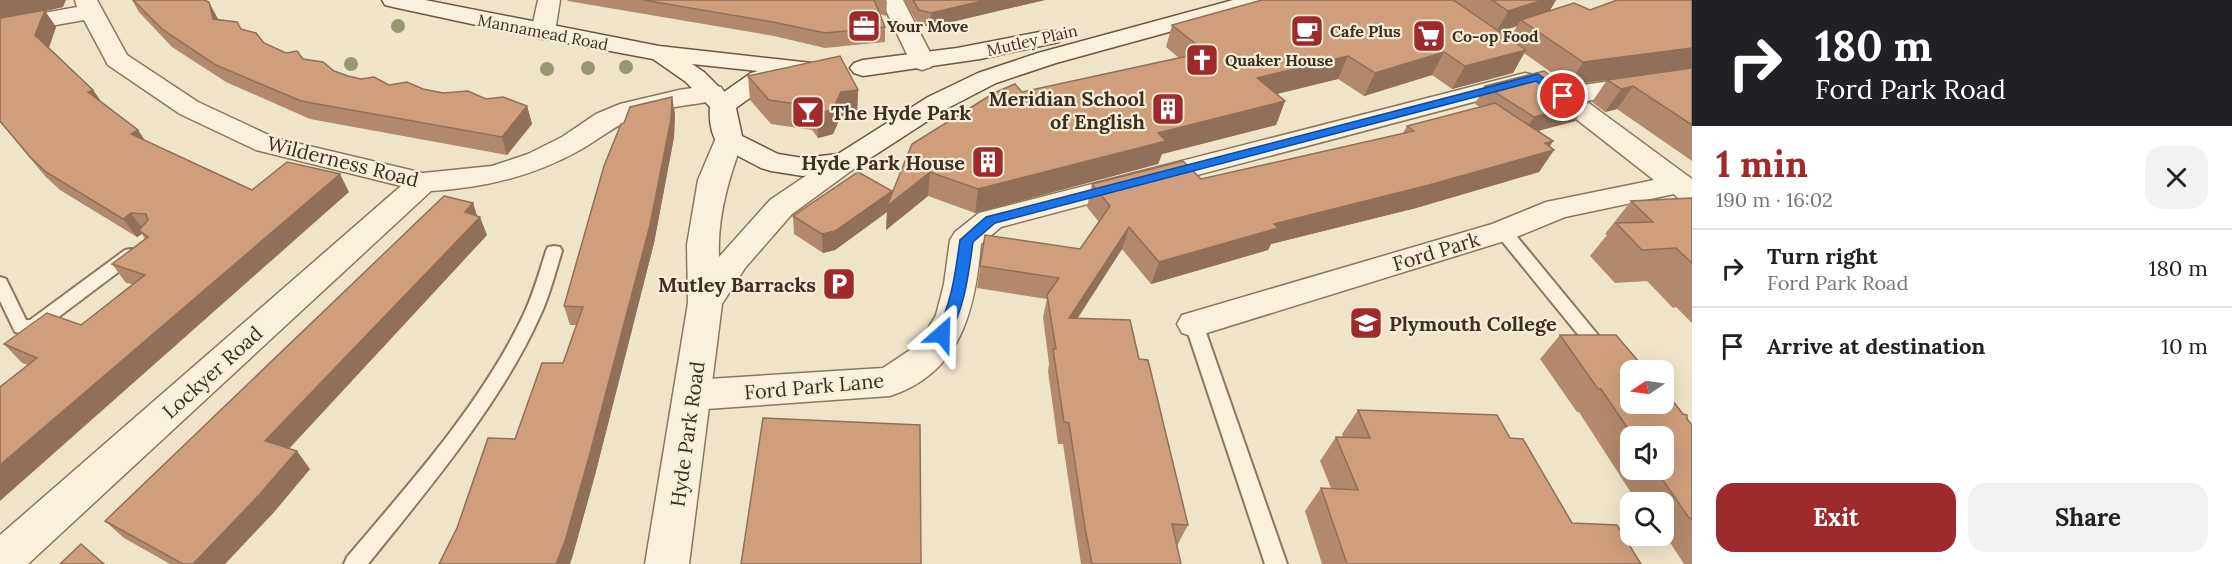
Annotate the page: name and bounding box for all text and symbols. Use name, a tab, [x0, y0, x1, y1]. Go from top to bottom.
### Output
office icon: Your Move	[846, 8, 882, 44]
street label: Mannamead Road	[476, 10, 610, 55]
cafe icon: Cafe Plus	[1289, 13, 1325, 49]
place label: Your Move	[887, 16, 969, 36]
supermarket icon: Co-op Food	[1411, 18, 1447, 54]
text: 180 m	[1815, 19, 1932, 73]
street label: Mutley Plain	[985, 20, 1080, 60]
place label: Cafe Plus	[1330, 21, 1401, 41]
icon: right	[1716, 24, 1794, 102]
place label: Co-op Food	[1452, 26, 1539, 46]
church icon: Quaker House	[1184, 42, 1220, 78]
place label: Quaker House	[1225, 50, 1333, 70]
pin	[1537, 70, 1588, 121]
text: Ford Park Road	[1815, 72, 2006, 106]
icon: arrive	[1546, 79, 1579, 112]
place label: Meridian School of English	[989, 86, 1146, 134]
building icon: Meridian School of English	[1150, 91, 1186, 127]
bar icon: The Hyde Park	[790, 94, 826, 130]
place label: The Hyde Park	[831, 100, 971, 125]
street label: Wilderness Road	[265, 130, 421, 192]
text: 1 min	[1716, 141, 1808, 187]
building icon: Hyde Park House	[970, 144, 1006, 180]
button: close	[2145, 146, 2208, 209]
place label: Hyde Park House	[801, 150, 965, 175]
text: 190 m · 16:02	[1716, 187, 1833, 212]
street label: Ford Park	[1389, 226, 1483, 276]
text: Turn right	[1767, 242, 1878, 270]
icon: right	[1716, 252, 1749, 285]
text: 180 m	[2149, 254, 2208, 282]
parking icon: Mutley Barracks	[821, 266, 857, 302]
text: Ford Park Road	[1767, 270, 1908, 295]
place label: Mutley Barracks	[658, 272, 816, 297]
position arrow	[910, 302, 974, 366]
school or university icon: Plymouth College	[1348, 305, 1384, 341]
place label: Plymouth College	[1389, 311, 1557, 336]
street label: Lockyer Road	[157, 320, 267, 424]
icon: arrive	[1716, 330, 1749, 363]
text: Arrive at destination	[1767, 332, 1985, 360]
text: 10 m	[2161, 332, 2208, 360]
street label: Hyde Park Road	[664, 359, 710, 509]
north arrow	[1620, 360, 1674, 414]
map controls	[1620, 360, 1674, 546]
street label: Ford Park Lane	[743, 367, 885, 405]
button: sound	[1620, 426, 1674, 480]
button: Exit	[1716, 483, 1956, 552]
button: Share	[1968, 483, 2208, 552]
button: search	[1620, 492, 1674, 546]

